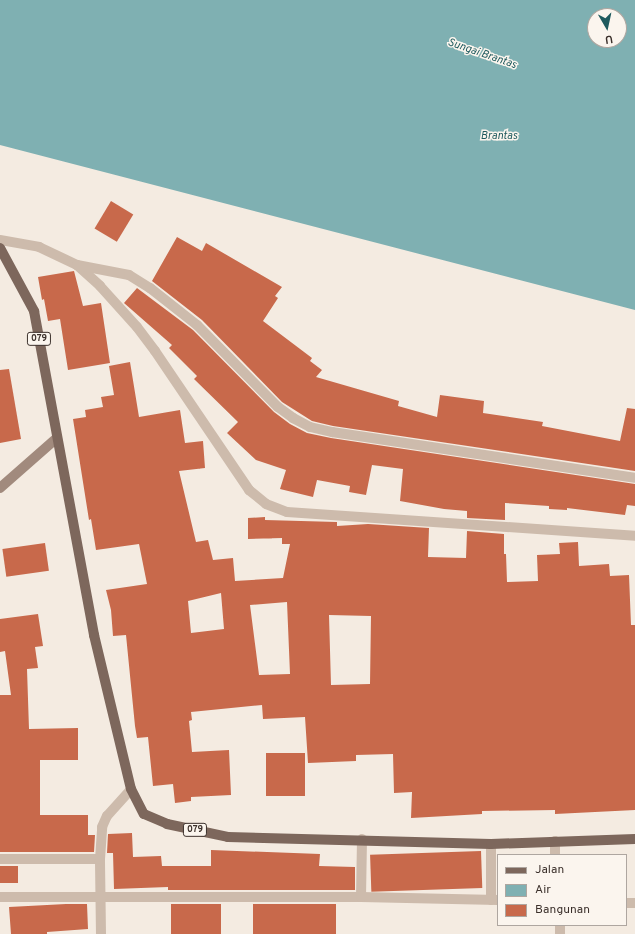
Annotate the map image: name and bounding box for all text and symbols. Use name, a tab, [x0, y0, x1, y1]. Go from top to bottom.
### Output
north arrow	[587, 8, 627, 48]
text: U	[604, 31, 614, 46]
water label: Sungai Brantas	[446, 36, 518, 72]
water label: Brantas	[481, 129, 517, 143]
road number: 079	[26, 332, 52, 346]
road number: 079	[182, 823, 208, 837]
legend	[497, 854, 627, 926]
text: Jalan	[535, 862, 564, 878]
text: Air	[535, 882, 551, 898]
text: Bangunan	[535, 902, 590, 918]

